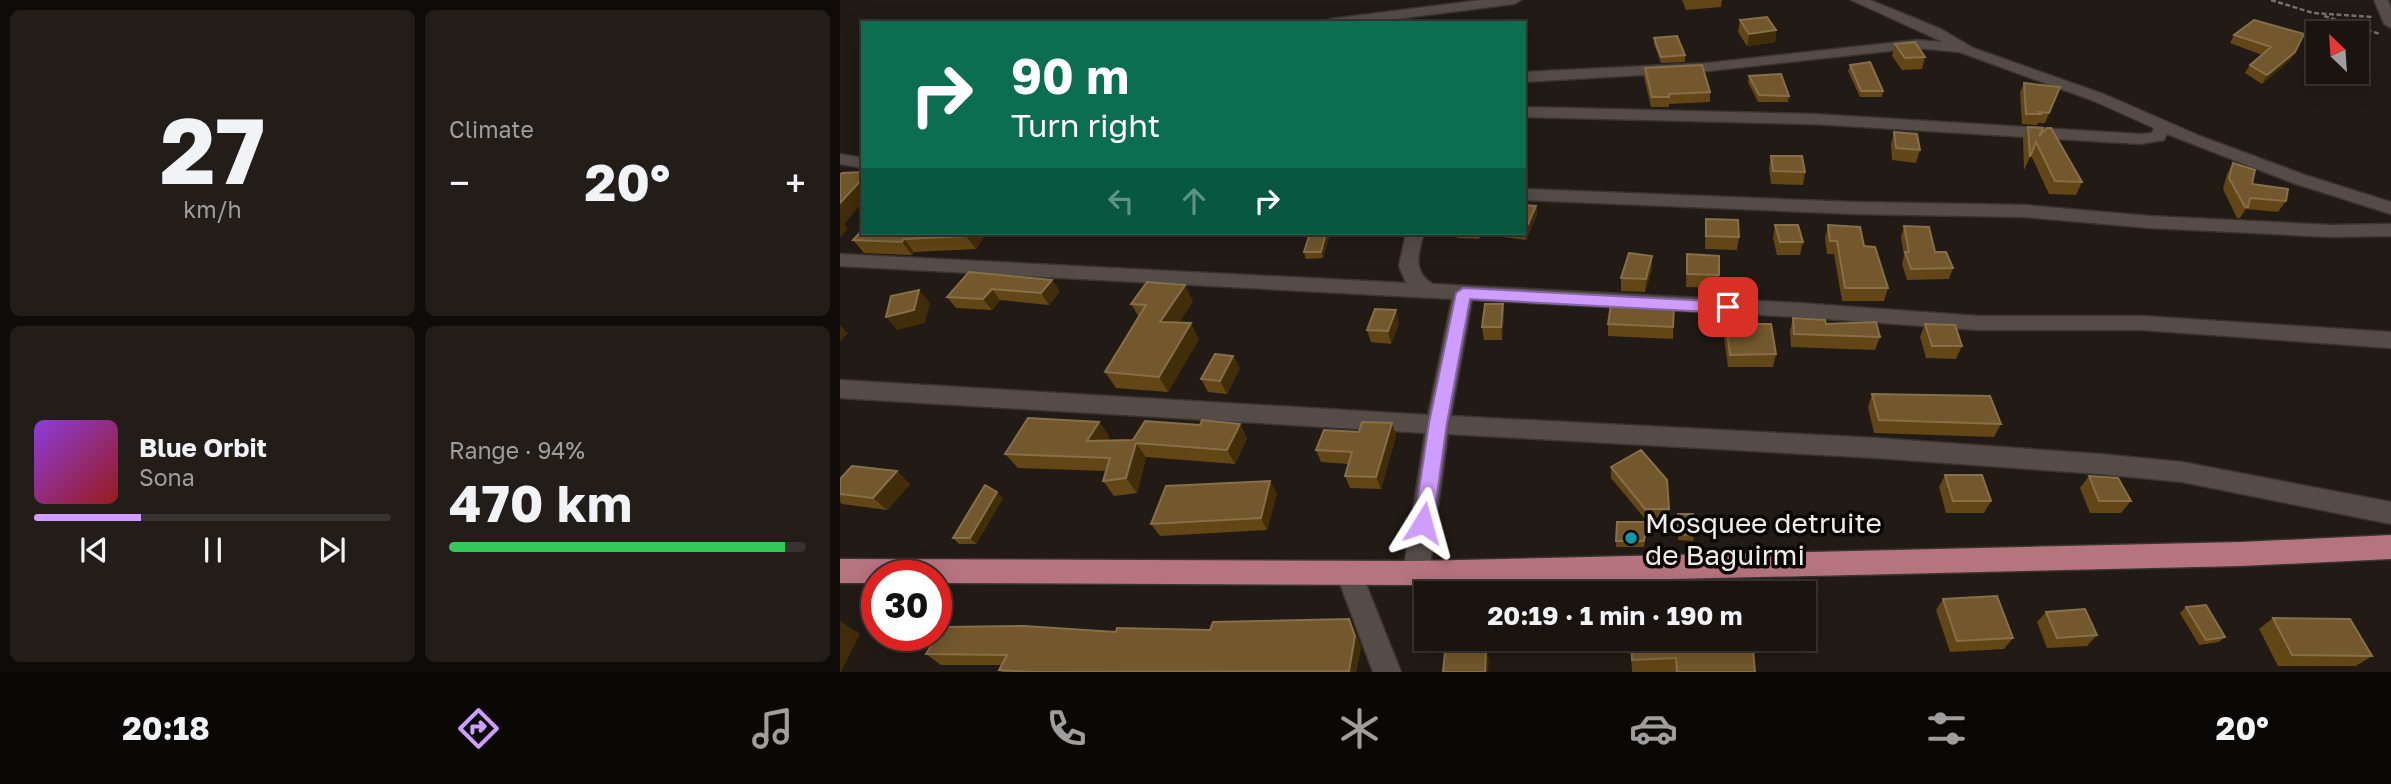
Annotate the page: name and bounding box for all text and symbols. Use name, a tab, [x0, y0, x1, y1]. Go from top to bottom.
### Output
north arrow	[2306, 21, 2370, 84]
map controls	[2306, 21, 2369, 84]
text: 90 m	[1011, 46, 1129, 105]
icon: right	[896, 49, 987, 140]
text: 27	[160, 95, 265, 204]
text: Turn right	[1011, 106, 1160, 144]
text: Climate	[449, 115, 534, 143]
text: 20°	[585, 150, 670, 212]
text: −	[449, 160, 470, 205]
text: +	[785, 160, 806, 205]
icon: left	[1102, 182, 1140, 220]
icon: ahead	[1175, 182, 1213, 220]
icon: right	[1248, 182, 1286, 220]
text: km/h	[183, 195, 242, 223]
pin	[1698, 277, 1758, 337]
icon: arrive	[1709, 288, 1747, 326]
text: Blue Orbit	[139, 432, 267, 463]
text: Range · 94%	[449, 436, 585, 464]
text: Sona	[139, 463, 195, 491]
text: 470 km	[449, 471, 632, 533]
position arrow	[1386, 486, 1460, 560]
place label: Mosquee detruite de Baguirmi	[1645, 506, 1882, 571]
marker: Mosquee detruite de Baguirmi	[1623, 530, 1639, 546]
icon: previous	[75, 531, 113, 569]
icon: pause	[194, 531, 232, 569]
icon: next	[313, 531, 351, 569]
speed limit sign: 30	[861, 560, 952, 651]
text: 20:19 · 1 min · 190 m	[1487, 600, 1743, 631]
icon: directions	[454, 704, 503, 753]
icon: music	[748, 704, 797, 753]
icon: phone	[1042, 704, 1091, 753]
icon: climate	[1335, 704, 1384, 753]
icon: car	[1629, 704, 1678, 753]
icon: filters	[1922, 704, 1971, 753]
text: 20:18	[122, 709, 210, 747]
text: 20°	[2216, 709, 2269, 747]

